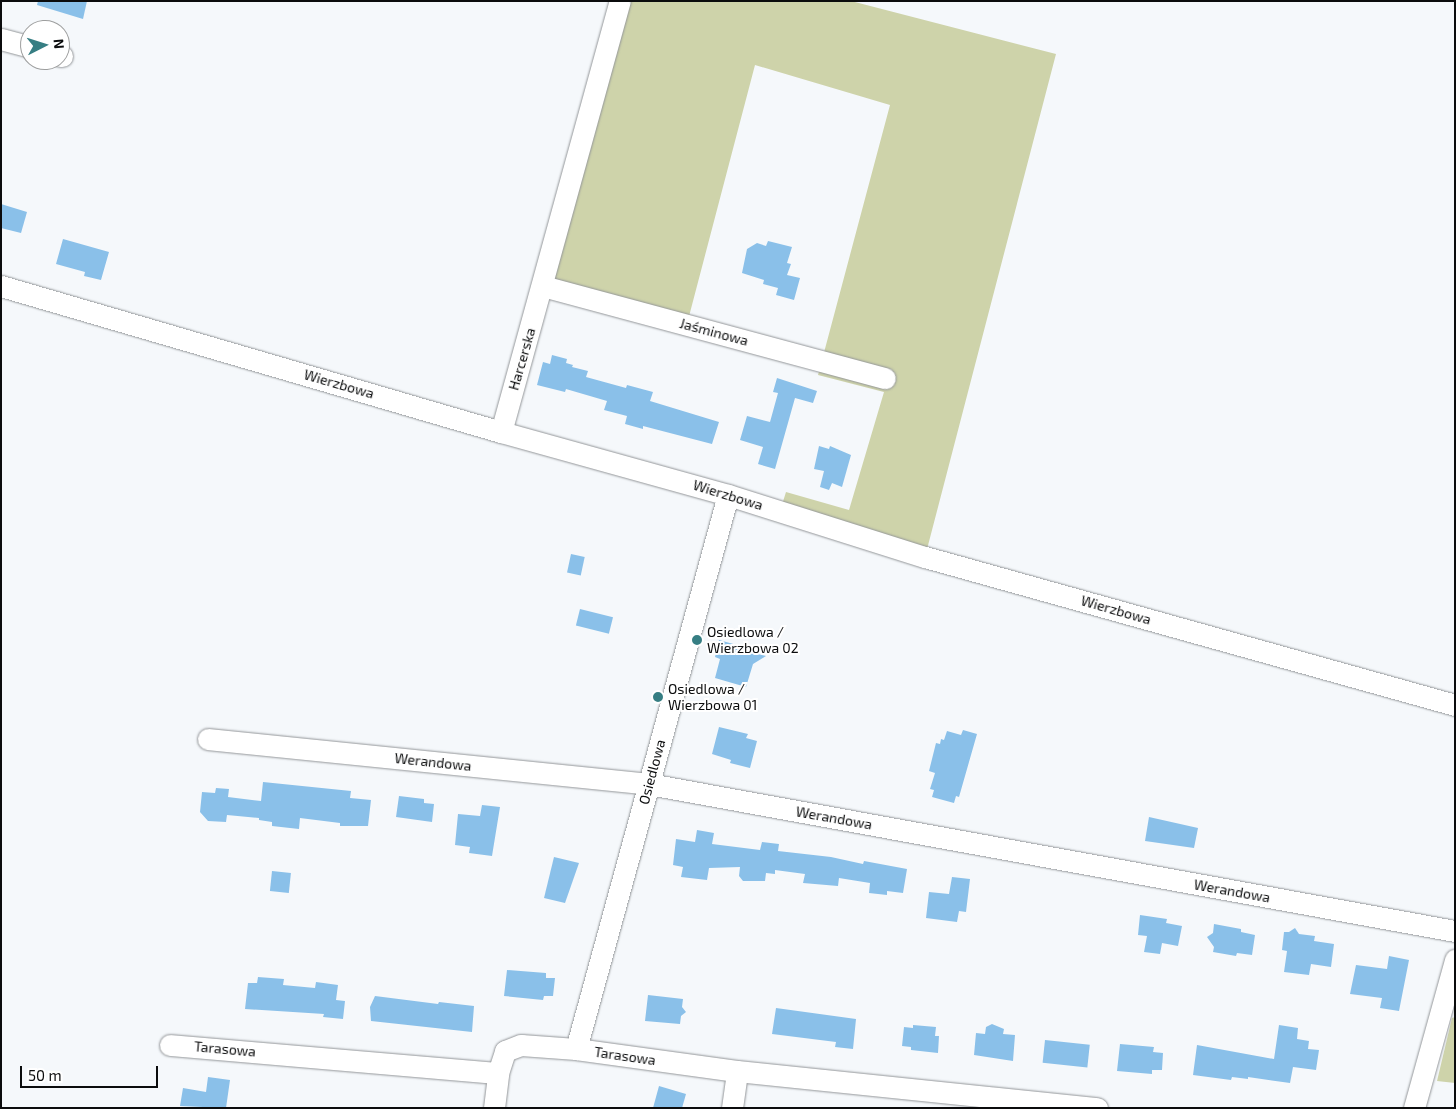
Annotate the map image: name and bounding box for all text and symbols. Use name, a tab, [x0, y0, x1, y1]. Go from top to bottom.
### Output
north arrow	[20, 20, 70, 70]
text: N	[51, 38, 68, 50]
street label: Jaśminowa	[678, 315, 750, 349]
street label: Harcerska	[505, 326, 539, 392]
street label: Wierzbowa	[302, 366, 376, 402]
street label: Wierzbowa	[691, 476, 765, 514]
street label: Wierzbowa	[1079, 592, 1153, 628]
place label: Osiedlowa / Wierzbowa 02	[707, 624, 799, 656]
marker: Osiedlowa / Wierzbowa 02	[691, 634, 703, 646]
place label: Osiedlowa / Wierzbowa 01	[668, 681, 757, 714]
marker: Osiedlowa / Wierzbowa 01	[652, 691, 664, 703]
street label: Osiedlowa	[635, 738, 669, 806]
street label: Werandowa	[394, 750, 472, 774]
street label: Werandowa	[795, 803, 873, 833]
street label: Werandowa	[1193, 876, 1271, 906]
street label: Tarasowa	[193, 1038, 257, 1060]
street label: Tarasowa	[593, 1043, 657, 1069]
scale bar	[22, 1056, 160, 1088]
text: 50 m	[28, 1066, 62, 1084]

